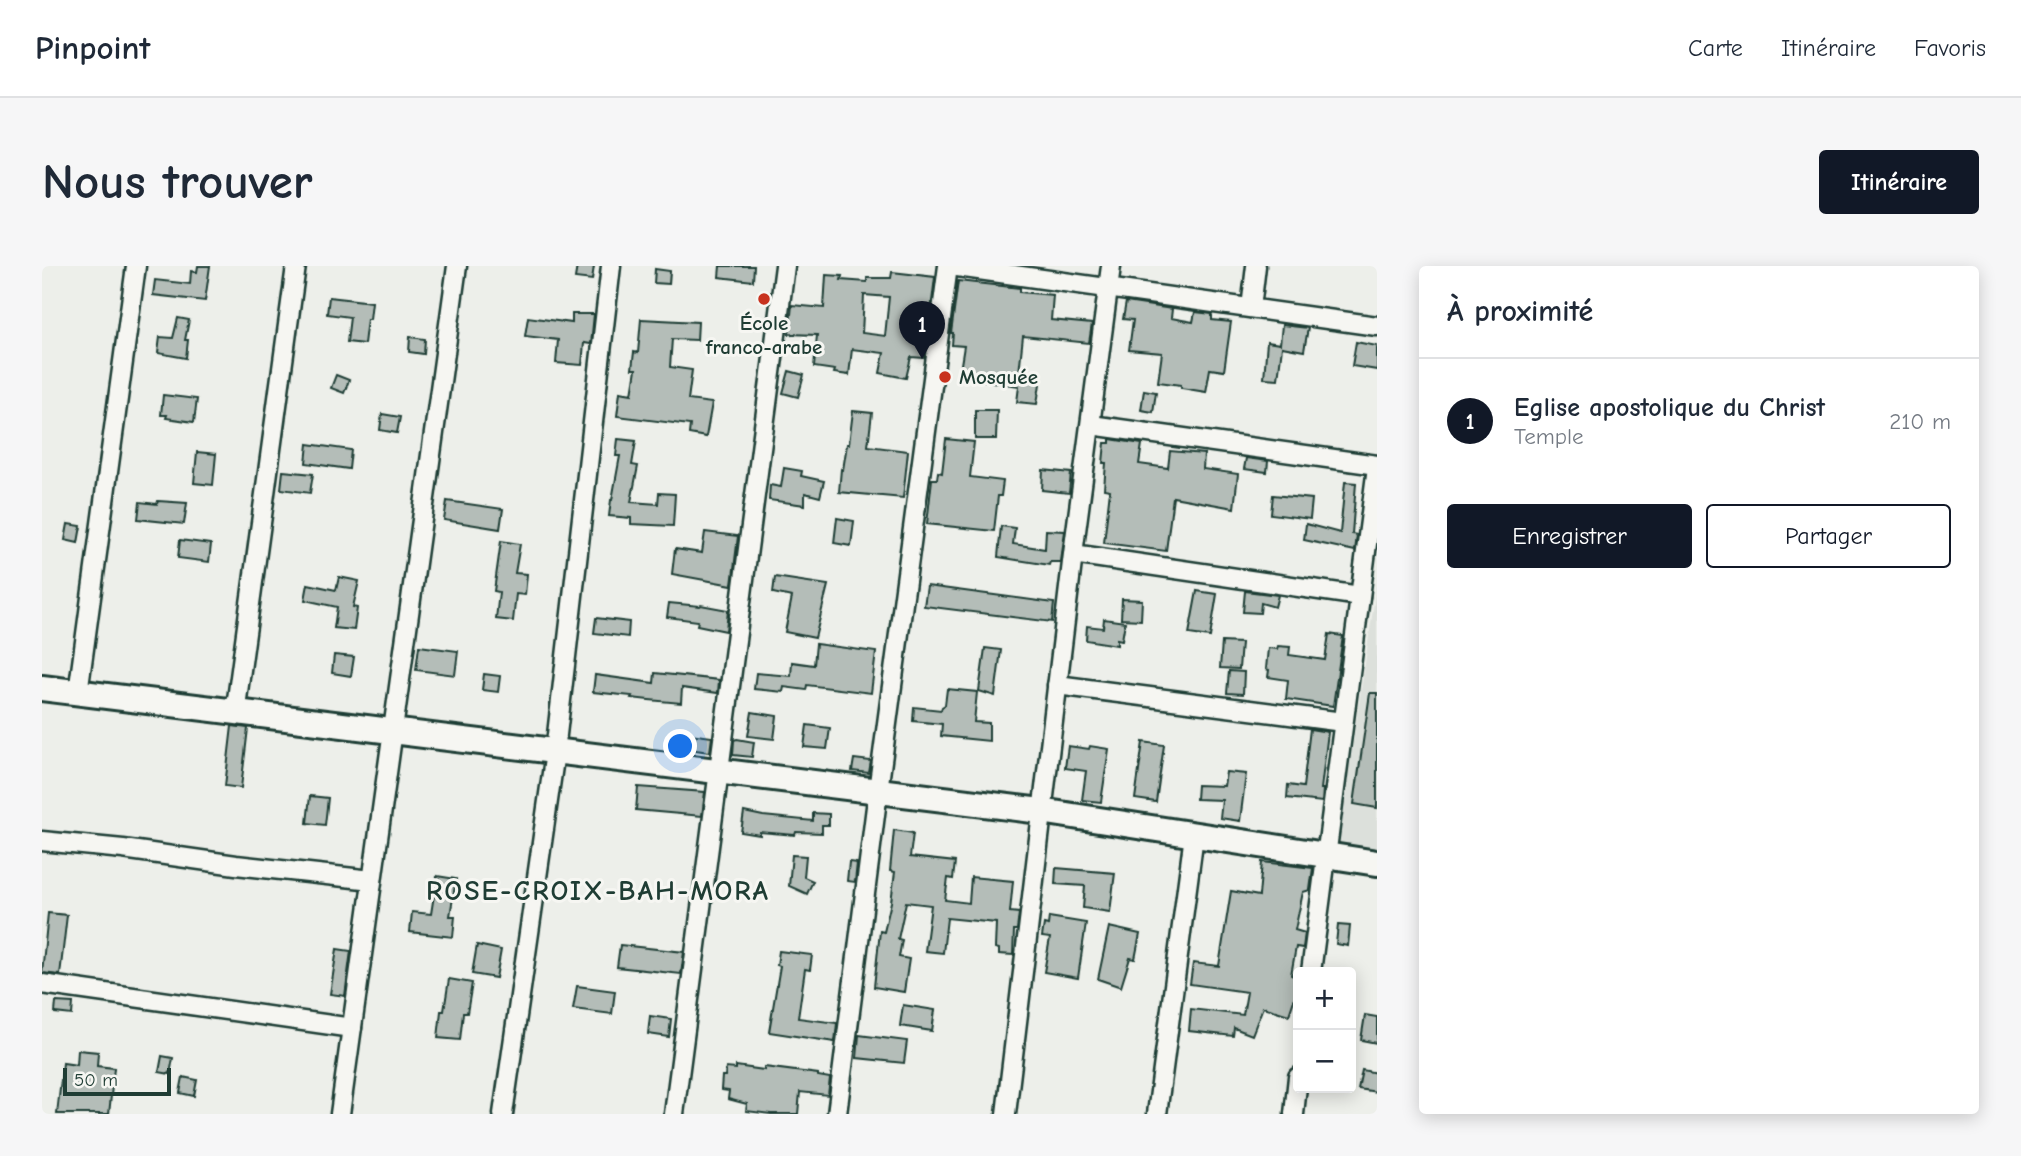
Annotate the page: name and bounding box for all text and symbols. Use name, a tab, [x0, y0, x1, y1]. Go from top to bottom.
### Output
text: Pinpoint	[35, 29, 150, 67]
text: Carte	[1688, 34, 1743, 62]
text: Itinéraire	[1781, 34, 1876, 62]
text: Favoris	[1914, 34, 1986, 62]
button: Itinéraire	[1819, 150, 1979, 214]
text: Nous trouver	[42, 154, 313, 210]
marker: École franco-arabe	[756, 291, 772, 307]
text: À proximité	[1447, 294, 1593, 329]
pin: 1	[899, 301, 945, 359]
place label: École franco-arabe	[705, 311, 822, 359]
place label: Mosquée	[959, 365, 1038, 389]
marker: Mosquée	[937, 369, 953, 385]
text: Eglise apostolique du Christ	[1514, 393, 1825, 423]
text: 1	[1465, 408, 1475, 435]
text: 210 m	[1889, 408, 1951, 435]
text: Temple	[1514, 423, 1583, 450]
button: Enregistrer	[1447, 504, 1692, 568]
button: Partager	[1706, 504, 1951, 568]
your location	[663, 729, 697, 763]
district label: ROSE-CROIX-BAH-MORA	[426, 875, 770, 907]
map controls	[1293, 967, 1356, 1093]
button: +	[1293, 967, 1356, 1030]
button: −	[1293, 1030, 1356, 1093]
scale bar	[63, 1065, 172, 1097]
text: 50 m	[74, 1069, 118, 1091]

